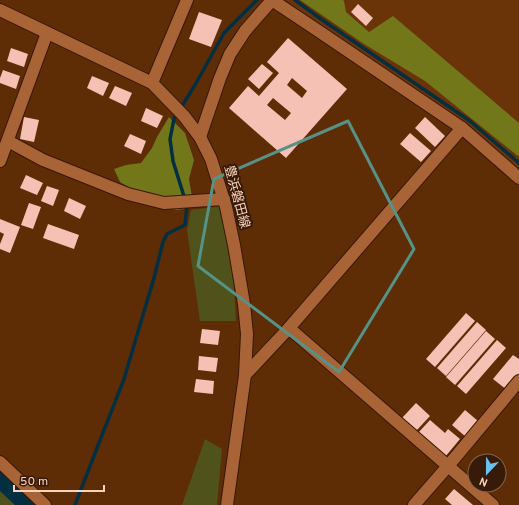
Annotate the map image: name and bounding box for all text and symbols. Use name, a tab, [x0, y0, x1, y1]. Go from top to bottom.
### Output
street label: 豊浜磐田線	[220, 163, 253, 230]
north arrow	[467, 453, 507, 493]
scale bar	[14, 467, 104, 493]
text: N	[477, 473, 490, 489]
text: 50 m	[20, 474, 48, 490]

